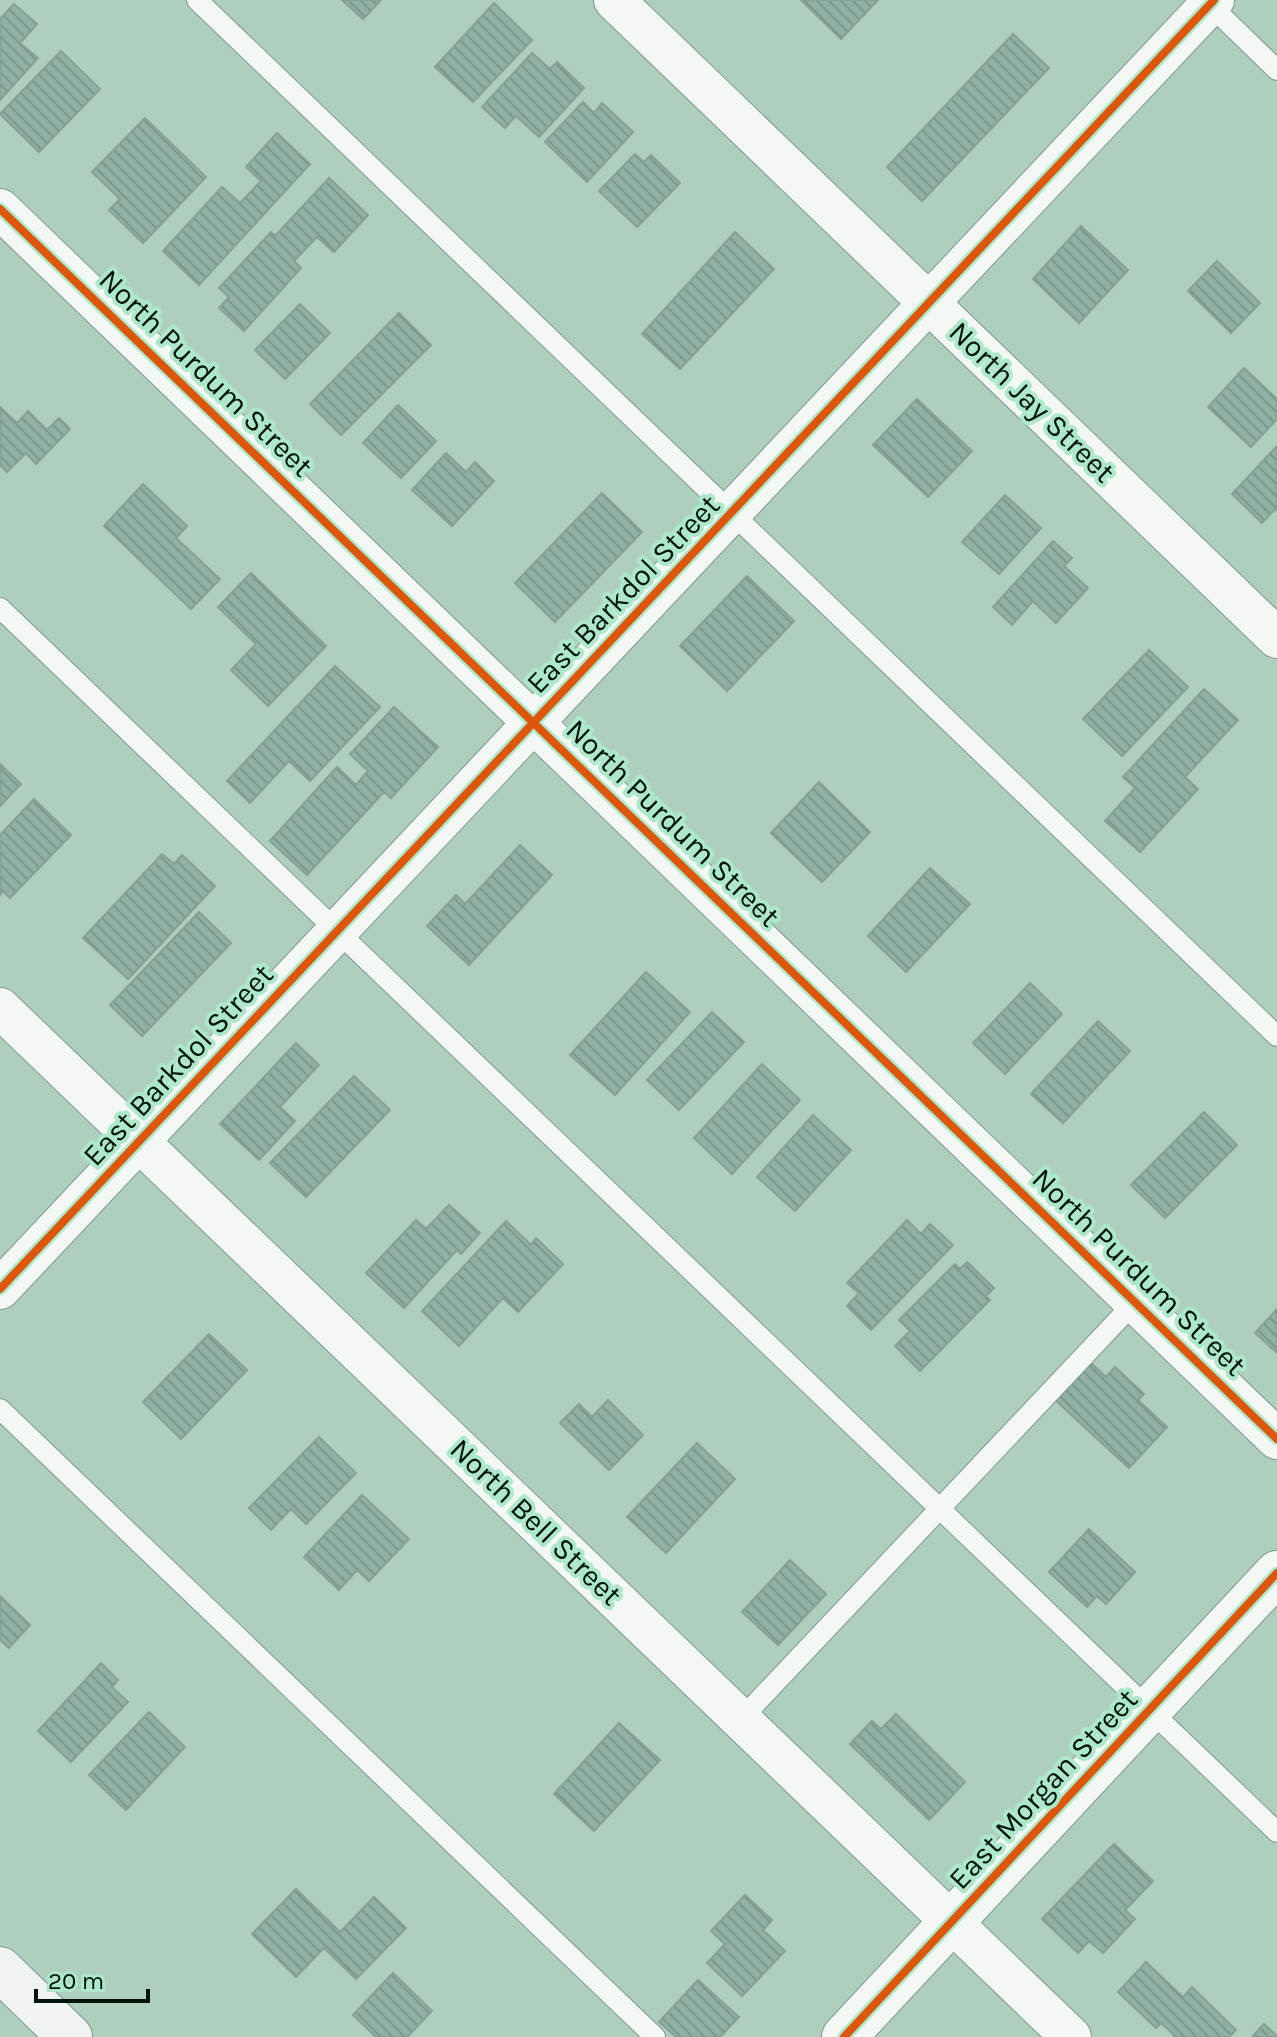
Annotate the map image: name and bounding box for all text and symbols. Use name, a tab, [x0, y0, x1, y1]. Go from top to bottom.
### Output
street label: North Purdum Street	[92, 262, 320, 484]
street label: North Jay Street	[942, 314, 1122, 490]
street label: East Barkdol Street	[519, 487, 727, 701]
street label: North Purdum Street	[559, 712, 787, 934]
street label: East Barkdol Street	[75, 957, 281, 1173]
street label: North Purdum Street	[1025, 1161, 1253, 1383]
street label: North Bell Street	[443, 1431, 629, 1613]
street label: East Morgan Street	[941, 1681, 1145, 1897]
scale bar	[36, 1953, 148, 2003]
text: 20 m	[48, 1967, 104, 1995]

